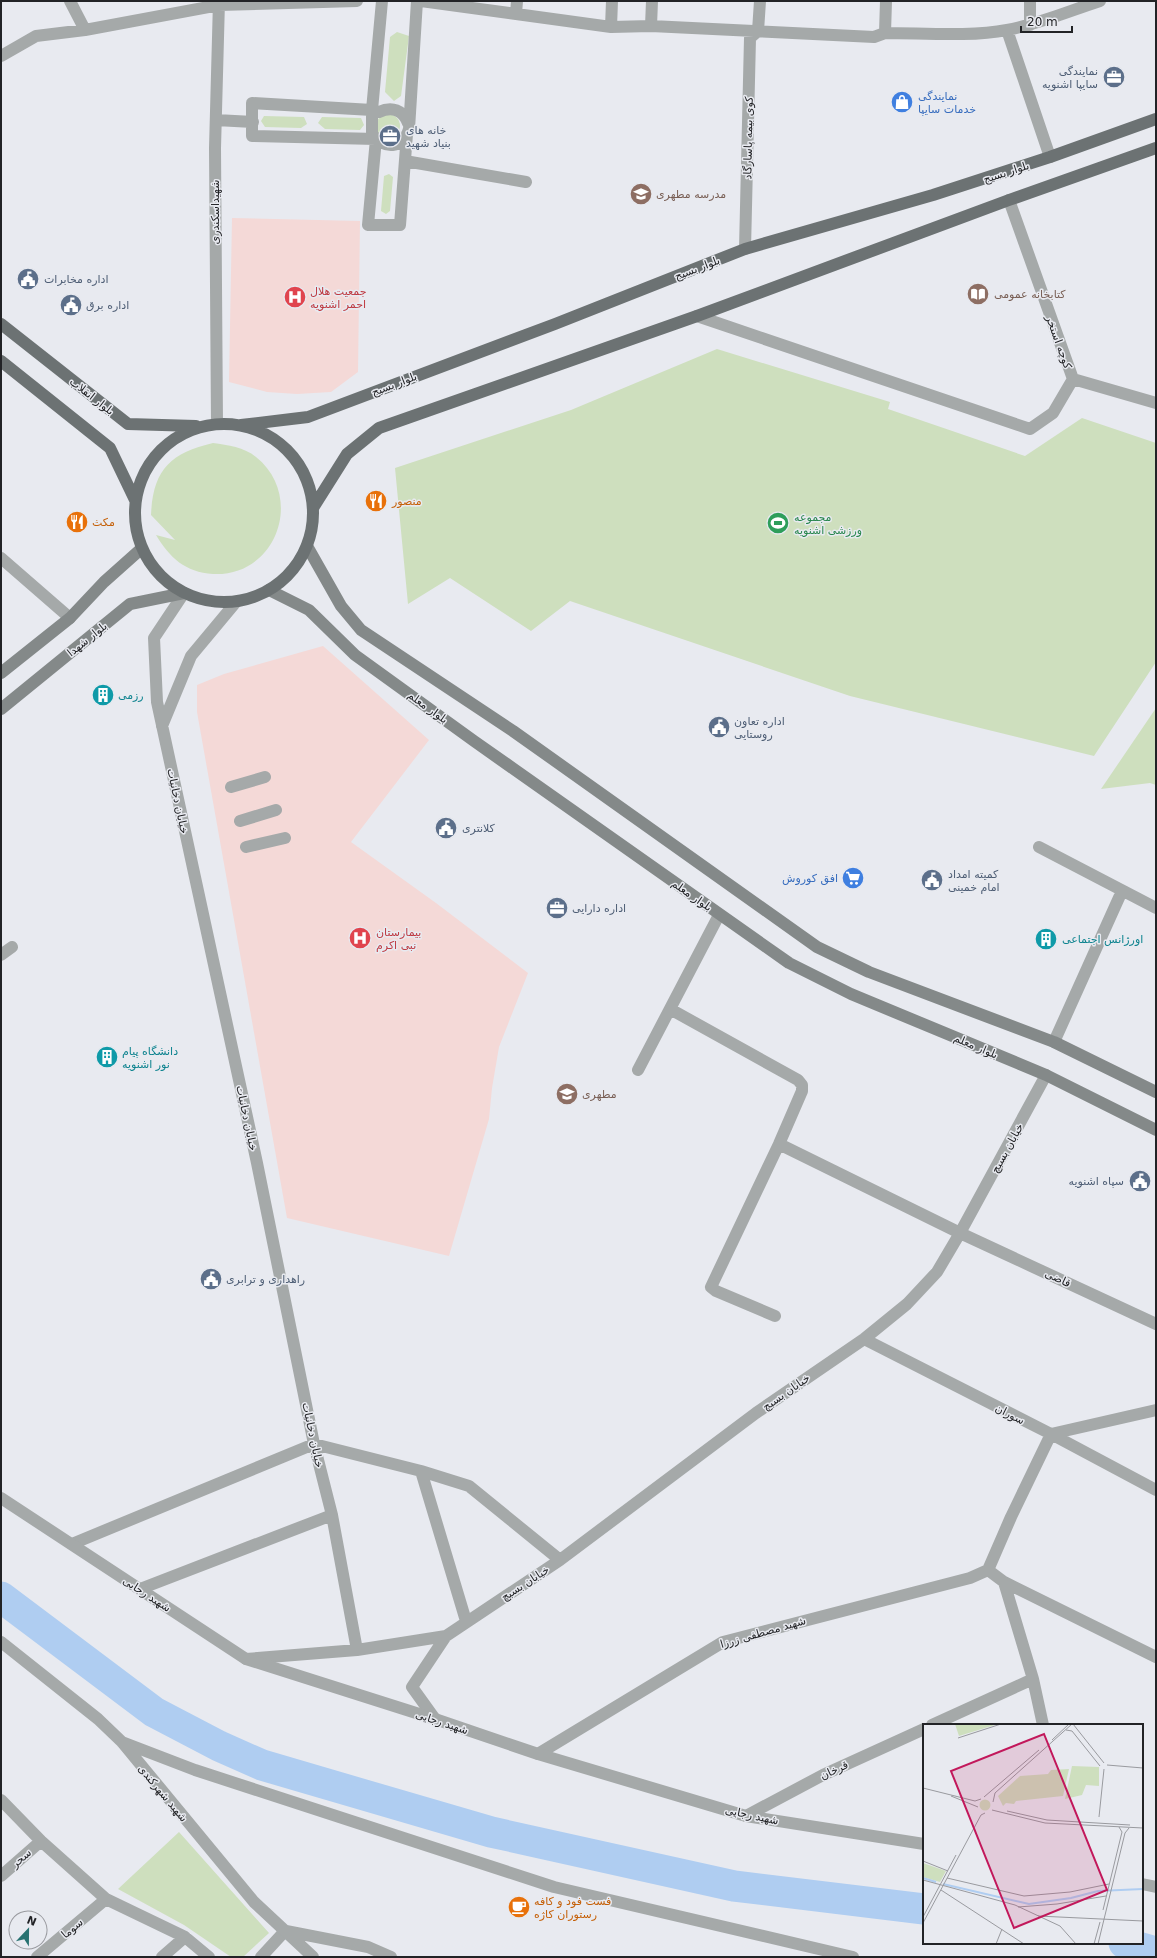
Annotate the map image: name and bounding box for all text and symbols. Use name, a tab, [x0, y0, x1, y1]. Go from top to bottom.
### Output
scale bar	[1021, 8, 1072, 34]
text: 20 m	[1027, 15, 1058, 29]
office icon: نمایندگی سایپا اشنویه	[1101, 64, 1127, 90]
place label: نمایندگی سایپا اشنویه	[1042, 65, 1098, 91]
shop icon: نمایندگی خدمات سایپا	[889, 89, 915, 115]
place label: نمایندگی خدمات سایپا	[918, 90, 976, 116]
street label: کوی بیمه پاسارگاد	[741, 96, 756, 180]
office icon: خانه های بنیاد شهید	[377, 123, 403, 149]
place label: خانه های بنیاد شهید	[406, 124, 451, 150]
street label: بلوار بسیج	[982, 159, 1031, 186]
street label: شهیداسکندری	[209, 180, 222, 244]
school or university icon: مدرسه مطهری	[628, 181, 654, 207]
place label: مدرسه مطهری	[656, 188, 726, 201]
street label: بلوار بسیج	[673, 254, 722, 283]
public building icon: اداره مخابرات	[15, 266, 41, 292]
place label: اداره مخابرات	[44, 273, 108, 286]
library icon: کتابخانه عمومی	[965, 281, 991, 307]
hospital icon: جمعیت هلال احمر اشنویه	[282, 284, 308, 310]
place label: جمعیت هلال احمر اشنویه	[310, 285, 366, 311]
place label: کتابخانه عمومی	[994, 288, 1066, 301]
public building icon: اداره برق	[58, 292, 84, 318]
place label: اداره برق	[86, 299, 129, 312]
street label: کوچه استخر	[1043, 313, 1074, 371]
street label: بلوار بسیج	[370, 370, 419, 399]
street label: بلوار انقلاب	[67, 375, 117, 418]
restaurant icon: منصور	[363, 488, 389, 514]
place label: منصور	[391, 495, 422, 508]
restaurant icon: مکث	[64, 509, 90, 535]
sports icon: مجموعه ورزشی اشنویه	[765, 510, 791, 536]
place label: مجموعه ورزشی اشنویه	[794, 511, 862, 537]
place label: مکث	[92, 516, 115, 529]
street label: بلوار شهدا	[65, 619, 110, 659]
building icon: رزمی	[90, 682, 116, 708]
place label: رزمی	[118, 689, 144, 702]
street label: بلوار معلم	[405, 689, 450, 726]
public building icon: اداره تعاون روستایی	[706, 714, 732, 740]
place label: اداره تعاون روستایی	[734, 715, 785, 741]
street label: خیابان دخانیات	[164, 767, 191, 835]
public building icon: کلانتری	[433, 815, 459, 841]
place label: کلانتری	[462, 822, 496, 835]
supermarket icon: افق کوروش	[840, 865, 866, 891]
public building icon: کمیته امداد امام خمینی	[919, 867, 945, 893]
place label: کمیته امداد امام خمینی	[948, 868, 1000, 894]
place label: افق کوروش	[782, 872, 838, 886]
street label: بلوار معلم	[669, 877, 714, 914]
office icon: اداره دارایی	[544, 895, 570, 921]
place label: اداره دارایی	[572, 902, 626, 915]
hospital icon: بیمارستان نبی اکرم	[347, 925, 373, 951]
place label: بیمارستان نبی اکرم	[376, 926, 421, 952]
building icon: اورژانس اجتماعی	[1033, 926, 1059, 952]
place label: اورژانس اجتماعی	[1062, 933, 1143, 946]
street label: بلوار معلم	[952, 1031, 1000, 1062]
building icon: دانشگاه پیام نور اشنویه	[94, 1044, 120, 1070]
place label: دانشگاه پیام نور اشنویه	[122, 1045, 178, 1071]
school or university icon: مطهری	[554, 1081, 580, 1107]
street label: خیابان دخانیات	[233, 1084, 260, 1152]
place label: مطهری	[582, 1088, 617, 1101]
street label: خیابان بسبچ	[988, 1121, 1026, 1175]
public building icon: سپاه اشنویه	[1127, 1168, 1153, 1194]
place label: سپاه اشنویه	[1069, 1175, 1124, 1188]
public building icon: راهداری و ترابری	[198, 1266, 224, 1292]
street label: قاضی	[1043, 1267, 1073, 1290]
place label: راهداری و ترابری	[226, 1273, 305, 1286]
street label: خیابان بسبچ	[760, 1371, 812, 1413]
street label: خیابان دخانیات	[299, 1401, 326, 1469]
street label: سوران	[993, 1402, 1027, 1427]
street label: خیابان بسبچ	[499, 1563, 552, 1604]
street label: شهید رجایی	[120, 1574, 173, 1615]
street label: شهید مصطفی زرزا	[719, 1614, 807, 1651]
street label: شهید رجایی	[414, 1708, 470, 1737]
inset map	[923, 1724, 1143, 1944]
street label: قرخان	[818, 1758, 850, 1783]
street label: شهید شهرکندی	[135, 1762, 190, 1824]
street label: شهید رجایی	[724, 1803, 780, 1828]
street label: سحر	[8, 1846, 34, 1871]
cafe icon: فست فود و کافه رستوران کاژه	[506, 1894, 532, 1920]
place label: فست فود و کافه رستوران کاژه	[534, 1895, 611, 1921]
north arrow	[8, 1910, 48, 1950]
text: N	[25, 1913, 38, 1929]
street label: سوما	[59, 1916, 86, 1941]

